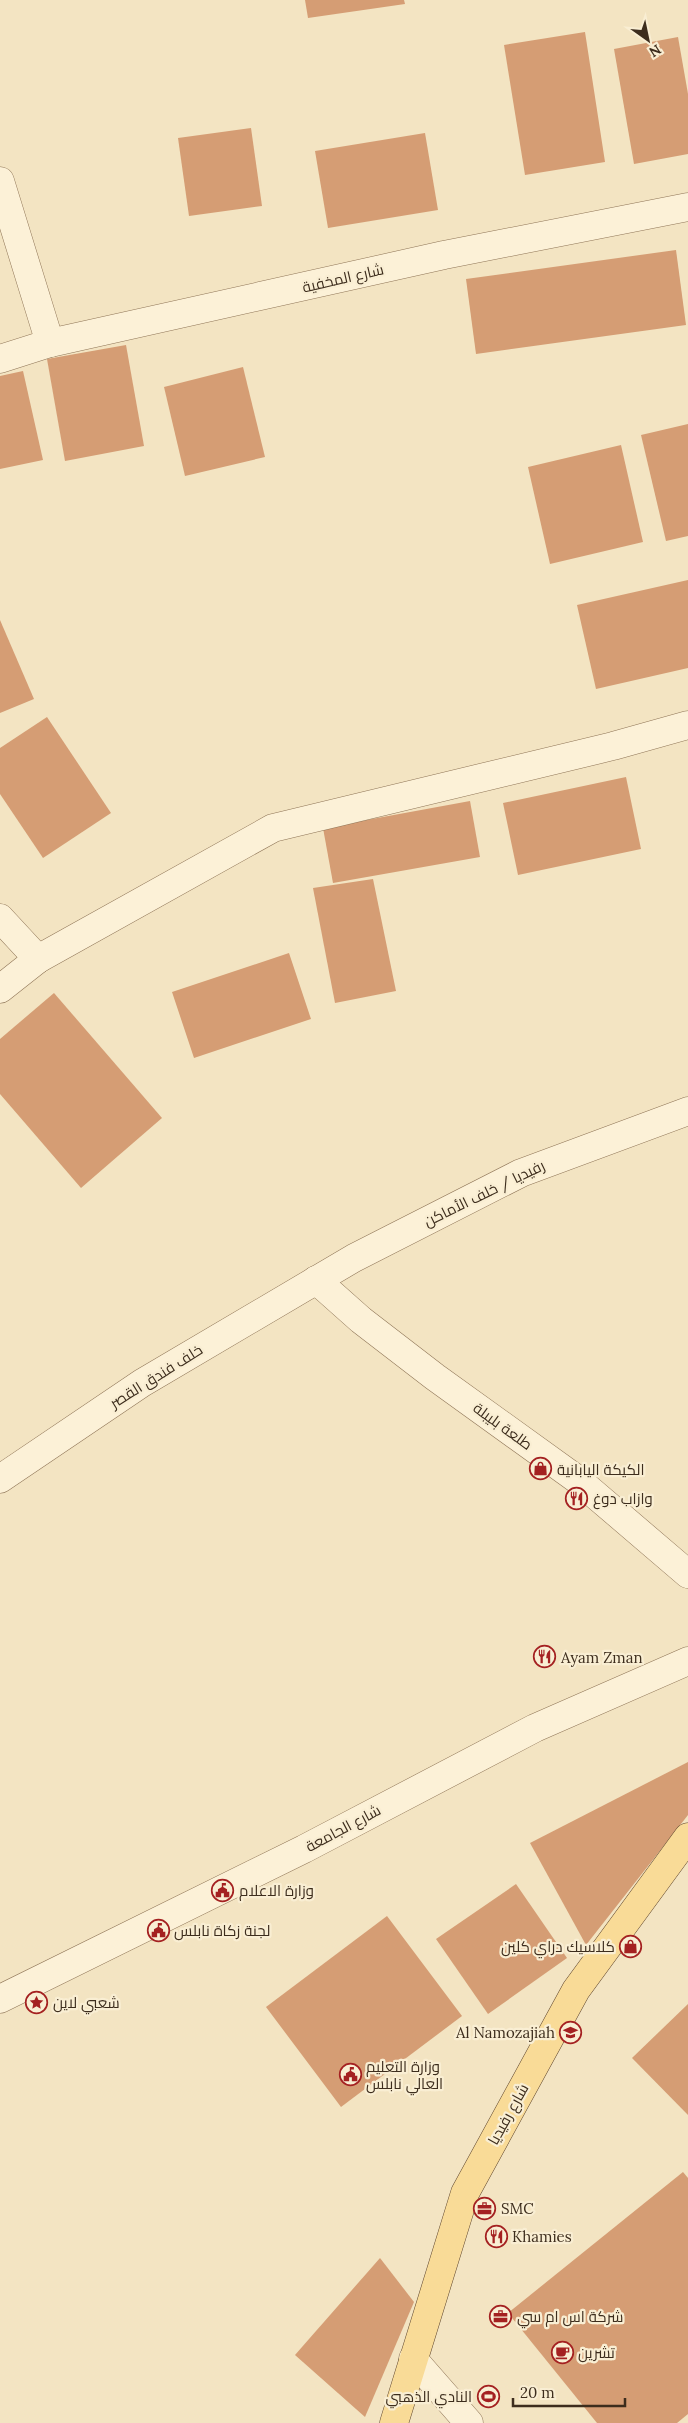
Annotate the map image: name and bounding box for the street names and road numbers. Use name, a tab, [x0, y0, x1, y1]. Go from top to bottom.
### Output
street label: شارع المخفية	[300, 259, 386, 299]
street label: رفيديا / خلف الأماكن	[420, 1155, 548, 1231]
street label: خلف فندق القصر	[105, 1340, 206, 1413]
street label: طلعة بليبلة	[470, 1398, 536, 1454]
street label: شارع الجامعة	[302, 1800, 385, 1858]
street label: شارع رفيديا	[483, 2080, 534, 2149]

